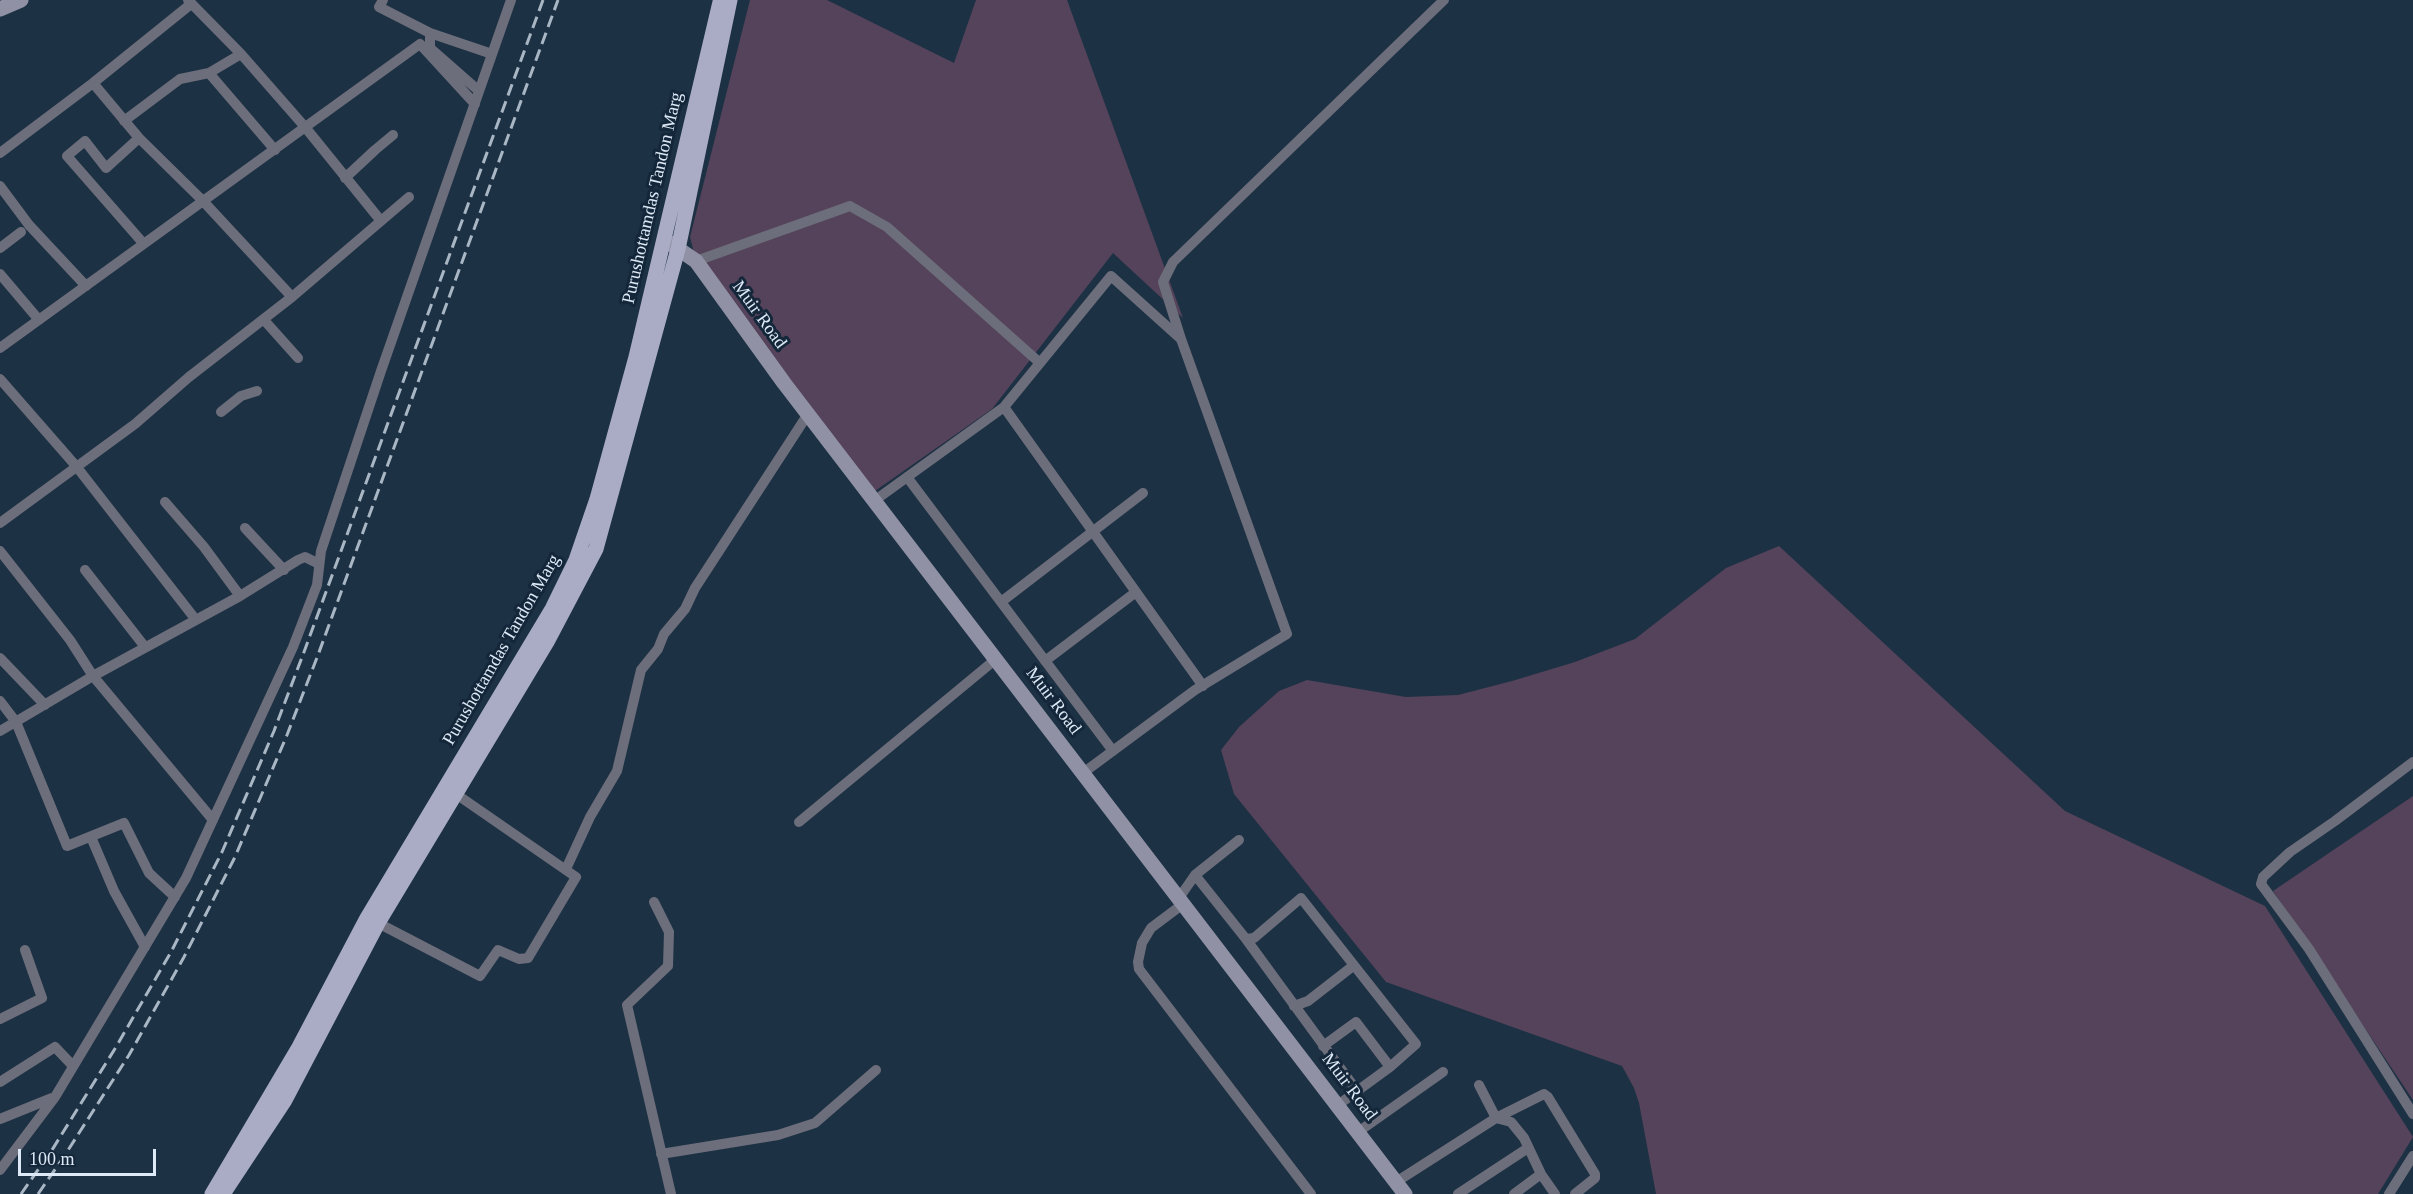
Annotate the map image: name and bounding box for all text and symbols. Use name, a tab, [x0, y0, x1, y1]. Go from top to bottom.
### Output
street label: Purushottamdas Tandon Marg	[618, 90, 688, 306]
street label: Muir Road	[727, 277, 791, 353]
street label: Purushottamdas Tandon Marg	[439, 551, 565, 749]
street label: Muir Road	[1021, 663, 1085, 739]
street label: Muir Road	[1317, 1049, 1381, 1125]
scale bar	[21, 1137, 159, 1175]
text: 100 m	[29, 1149, 75, 1169]

